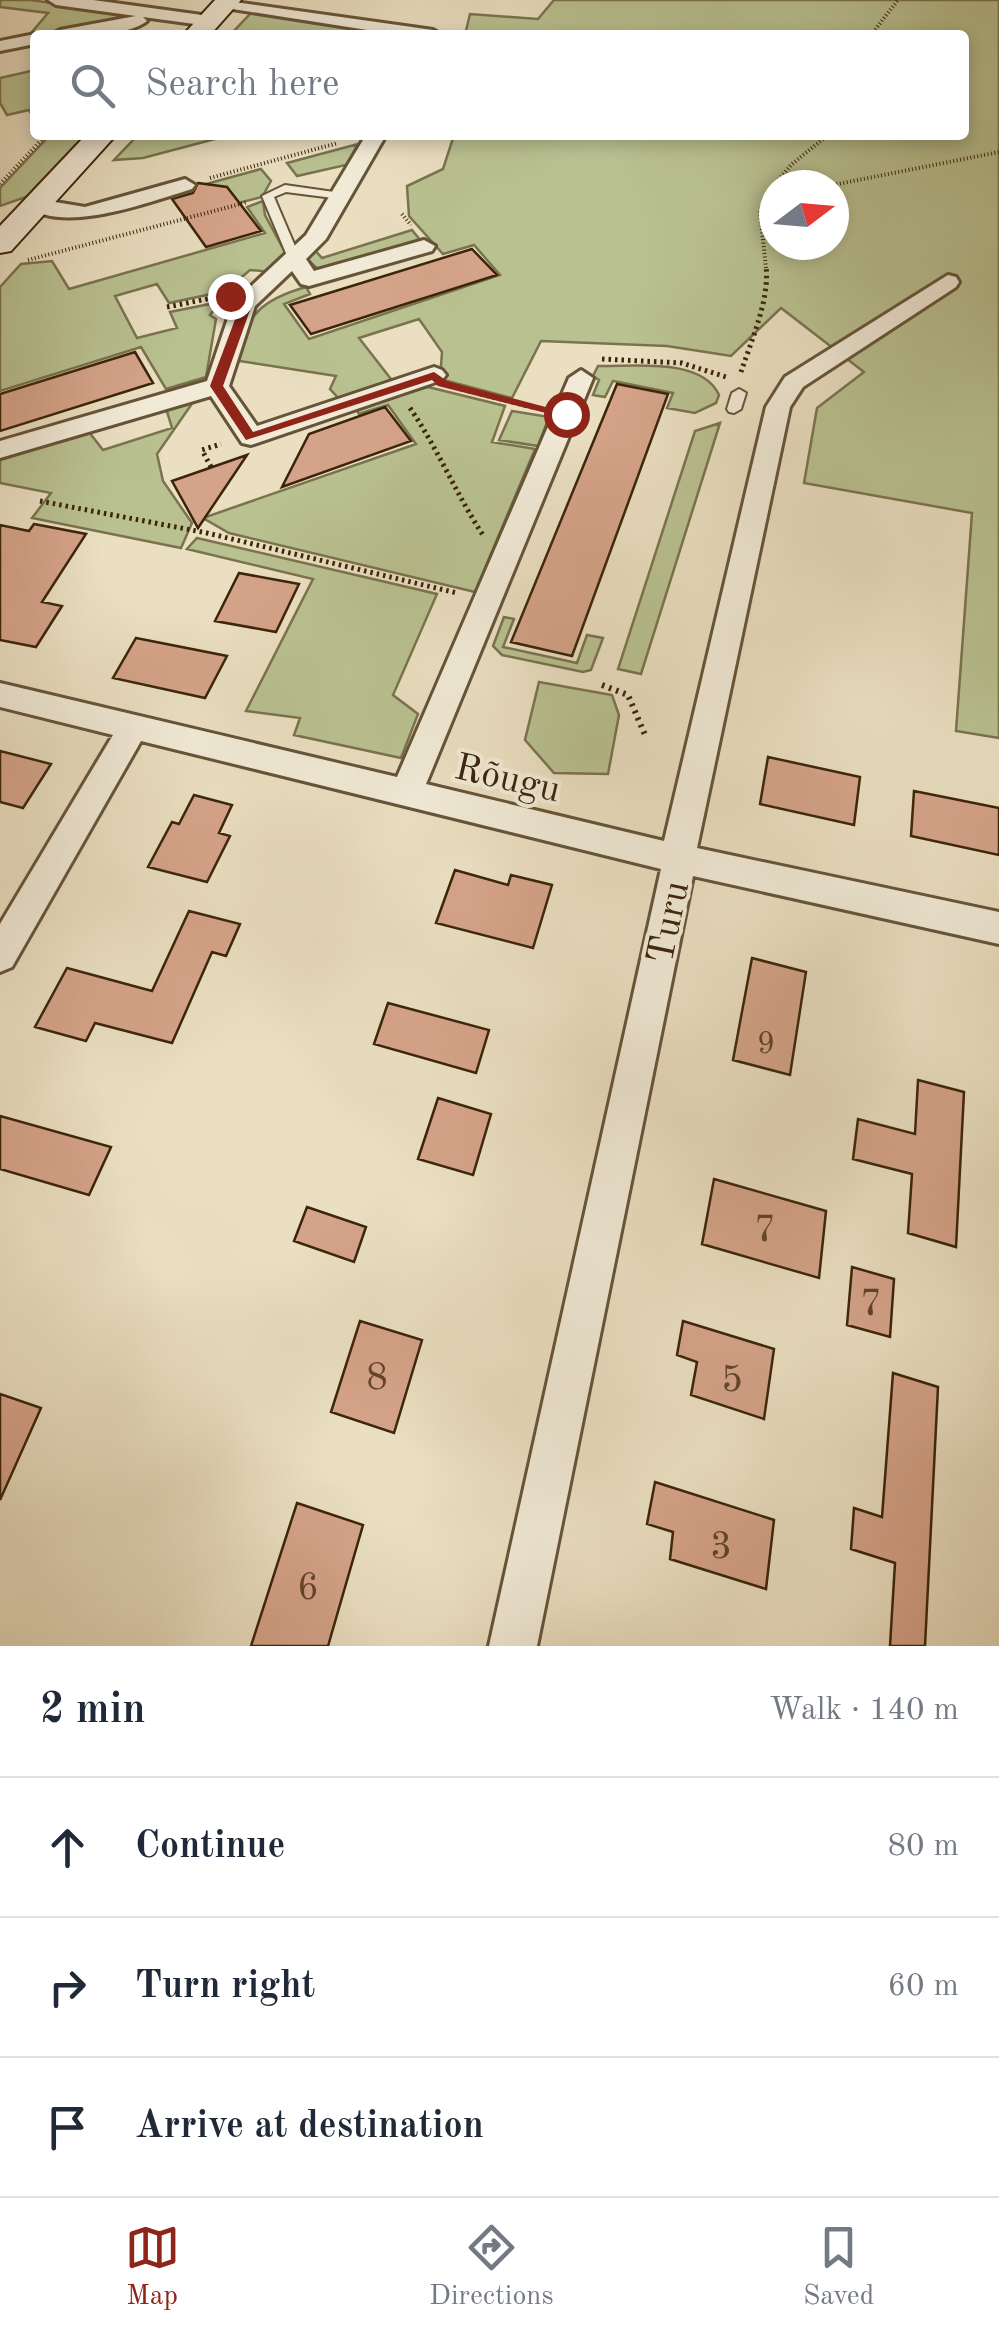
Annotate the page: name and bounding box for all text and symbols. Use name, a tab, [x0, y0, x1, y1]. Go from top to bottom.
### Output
search box	[30, 30, 969, 140]
icon: search	[65, 58, 120, 113]
text: Search here	[145, 66, 340, 104]
north arrow	[759, 170, 849, 260]
route end	[208, 274, 254, 320]
route start	[544, 392, 590, 438]
street label: Rõugu	[451, 749, 564, 810]
street label: Turu	[643, 878, 697, 967]
house number: 9	[757, 1029, 775, 1061]
house number: 7	[754, 1212, 776, 1250]
house number: 7	[860, 1286, 882, 1324]
house number: 8	[366, 1360, 388, 1398]
house number: 5	[721, 1362, 743, 1400]
house number: 3	[710, 1529, 732, 1567]
house number: 6	[297, 1570, 319, 1608]
text: 2 min	[40, 1690, 146, 1732]
text: Walk · 140 m	[769, 1695, 959, 1727]
icon: ahead	[40, 1820, 95, 1875]
text: Continue	[135, 1828, 285, 1866]
text: 80 m	[888, 1831, 959, 1863]
icon: right	[40, 1960, 95, 2015]
text: Turn right	[135, 1968, 315, 2006]
text: 60 m	[888, 1971, 959, 2003]
icon: arrive	[40, 2100, 95, 2155]
text: Arrive at destination	[135, 2108, 484, 2146]
tab: Map	[125, 2220, 180, 2315]
tab: Directions	[429, 2220, 554, 2315]
tab: Saved	[803, 2220, 874, 2315]

